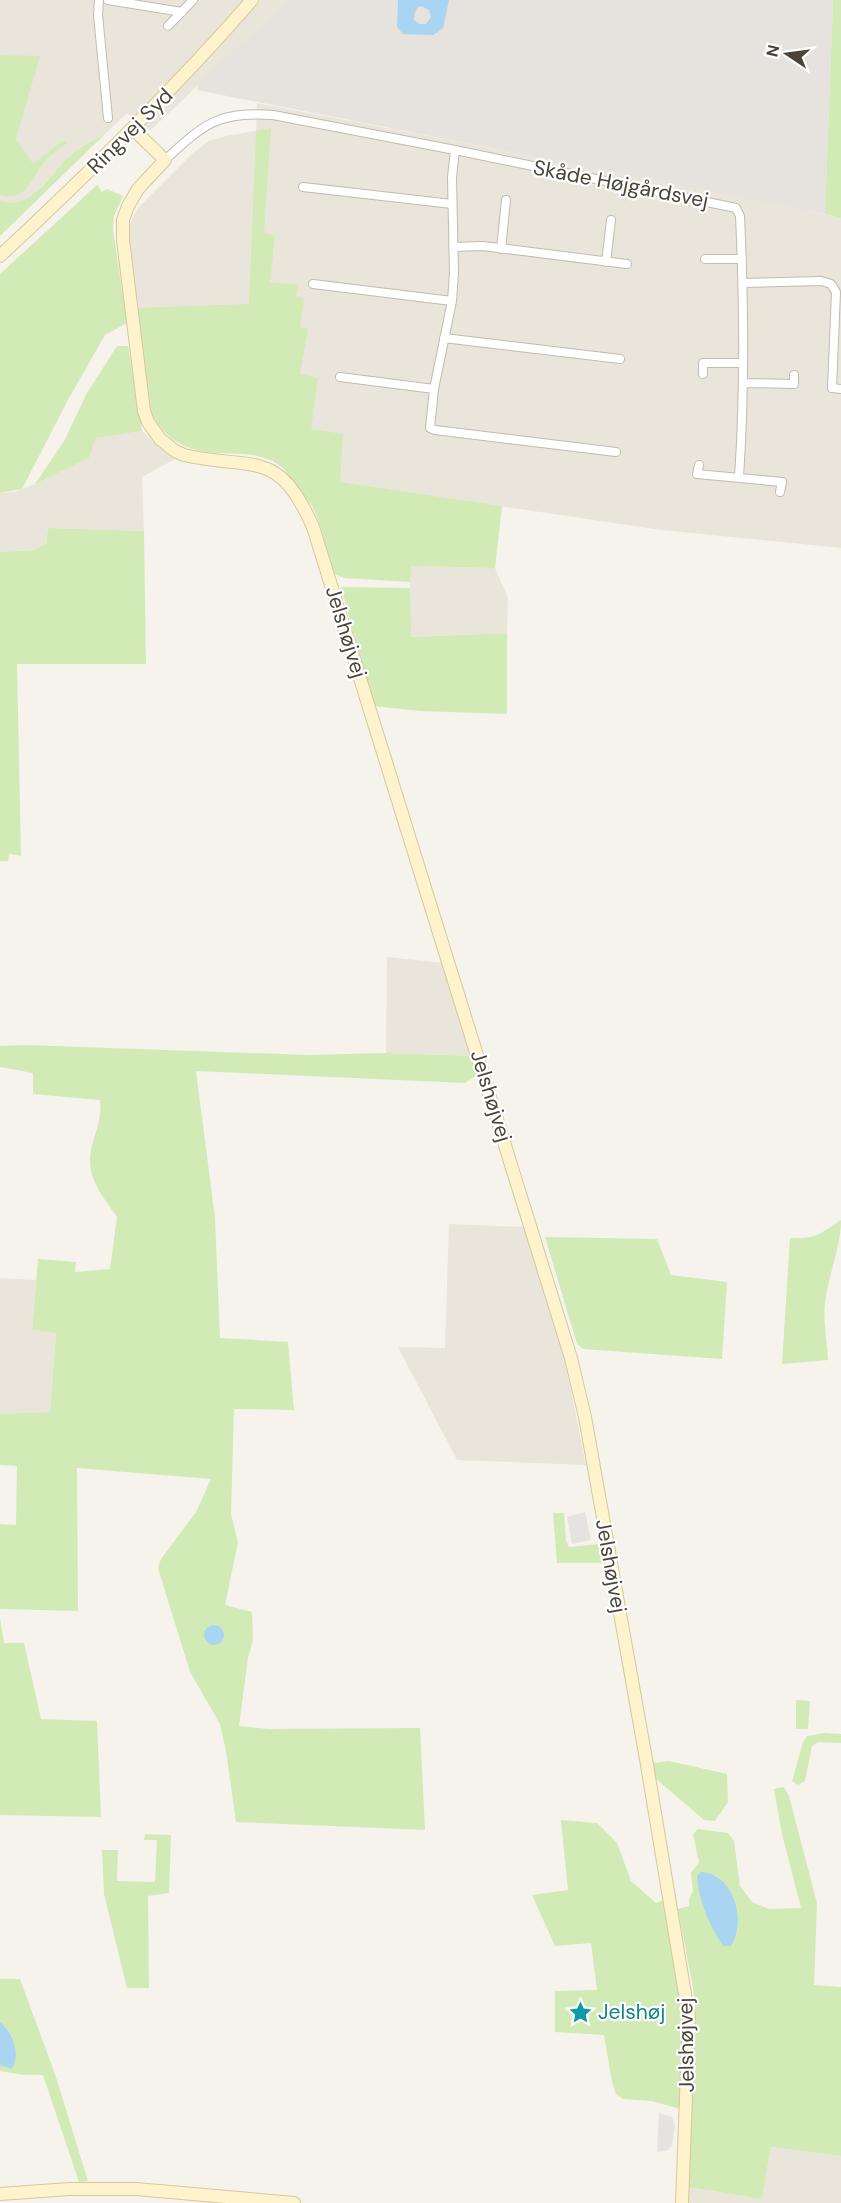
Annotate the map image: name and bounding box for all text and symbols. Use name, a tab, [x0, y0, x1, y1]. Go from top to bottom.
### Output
north arrow	[757, 24, 817, 84]
text: N	[761, 43, 784, 59]
street label: Ringvej Syd	[81, 82, 179, 180]
street label: Skåde Højgårdsvej	[531, 153, 711, 215]
street label: Jelshøjvej	[319, 582, 373, 682]
street label: Jelshøjvej	[464, 1046, 518, 1146]
street label: Jelshøjvej	[589, 1517, 633, 1615]
street label: Jelshøjvej	[671, 1997, 701, 2093]
place label: Jelshøj	[598, 1998, 665, 2026]
place icon: Jelshøj	[567, 1999, 593, 2025]

